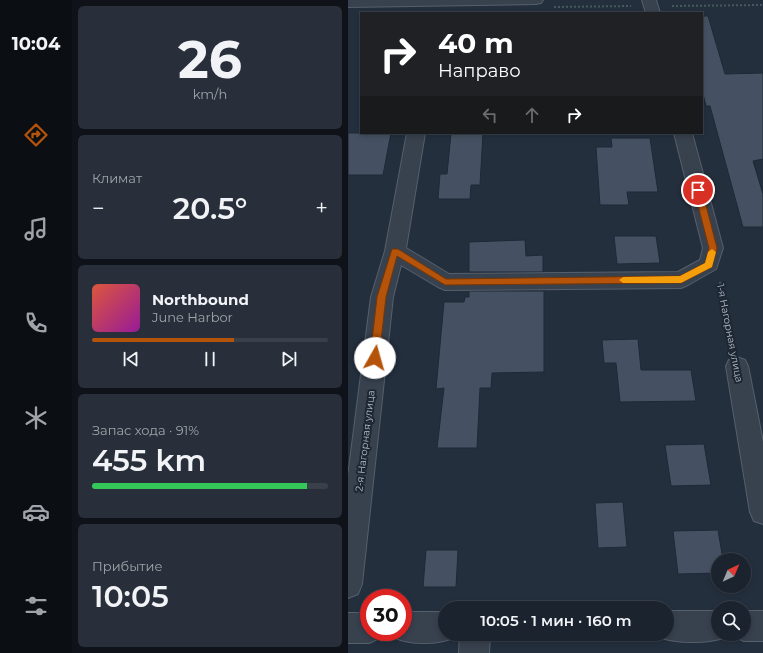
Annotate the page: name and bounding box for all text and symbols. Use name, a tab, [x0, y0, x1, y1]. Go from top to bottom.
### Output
text: 40 m	[438, 26, 514, 60]
text: 26	[178, 28, 242, 91]
icon: right	[372, 28, 424, 80]
text: 10:04	[12, 33, 60, 55]
text: Направо	[438, 60, 521, 82]
text: km/h	[193, 86, 227, 102]
icon: left	[479, 104, 501, 126]
icon: ahead	[521, 104, 543, 126]
icon: right	[563, 104, 585, 126]
icon: directions	[22, 121, 50, 149]
text: Климат	[92, 170, 142, 186]
pin	[681, 173, 715, 207]
icon: arrive	[687, 179, 709, 201]
text: 20.5°	[173, 190, 247, 227]
text: −	[92, 195, 105, 222]
text: +	[315, 195, 328, 222]
icon: music	[22, 215, 50, 243]
street label: 1-я Нагорная улица	[714, 283, 746, 383]
text: Northbound	[152, 290, 249, 309]
icon: phone	[22, 309, 50, 337]
text: June Harbor	[152, 309, 233, 325]
position arrow	[354, 337, 396, 379]
icon: previous	[120, 348, 142, 370]
icon: pause	[199, 348, 221, 370]
icon: next	[278, 348, 300, 370]
street label: 2-я Нагорная улица	[352, 390, 378, 492]
icon: climate	[22, 404, 50, 432]
text: Запас хода · 91%	[92, 422, 199, 438]
text: 455 km	[92, 442, 206, 479]
icon: car	[22, 498, 50, 526]
north arrow	[711, 553, 751, 593]
map controls	[711, 553, 751, 641]
text: Прибытие	[92, 558, 163, 574]
text: 10:05	[92, 578, 169, 615]
speed limit sign: 30	[360, 589, 412, 641]
icon: filters	[22, 592, 50, 620]
button: search	[711, 601, 751, 641]
text: 10:05 · 1 мин · 160 m	[480, 611, 632, 630]

